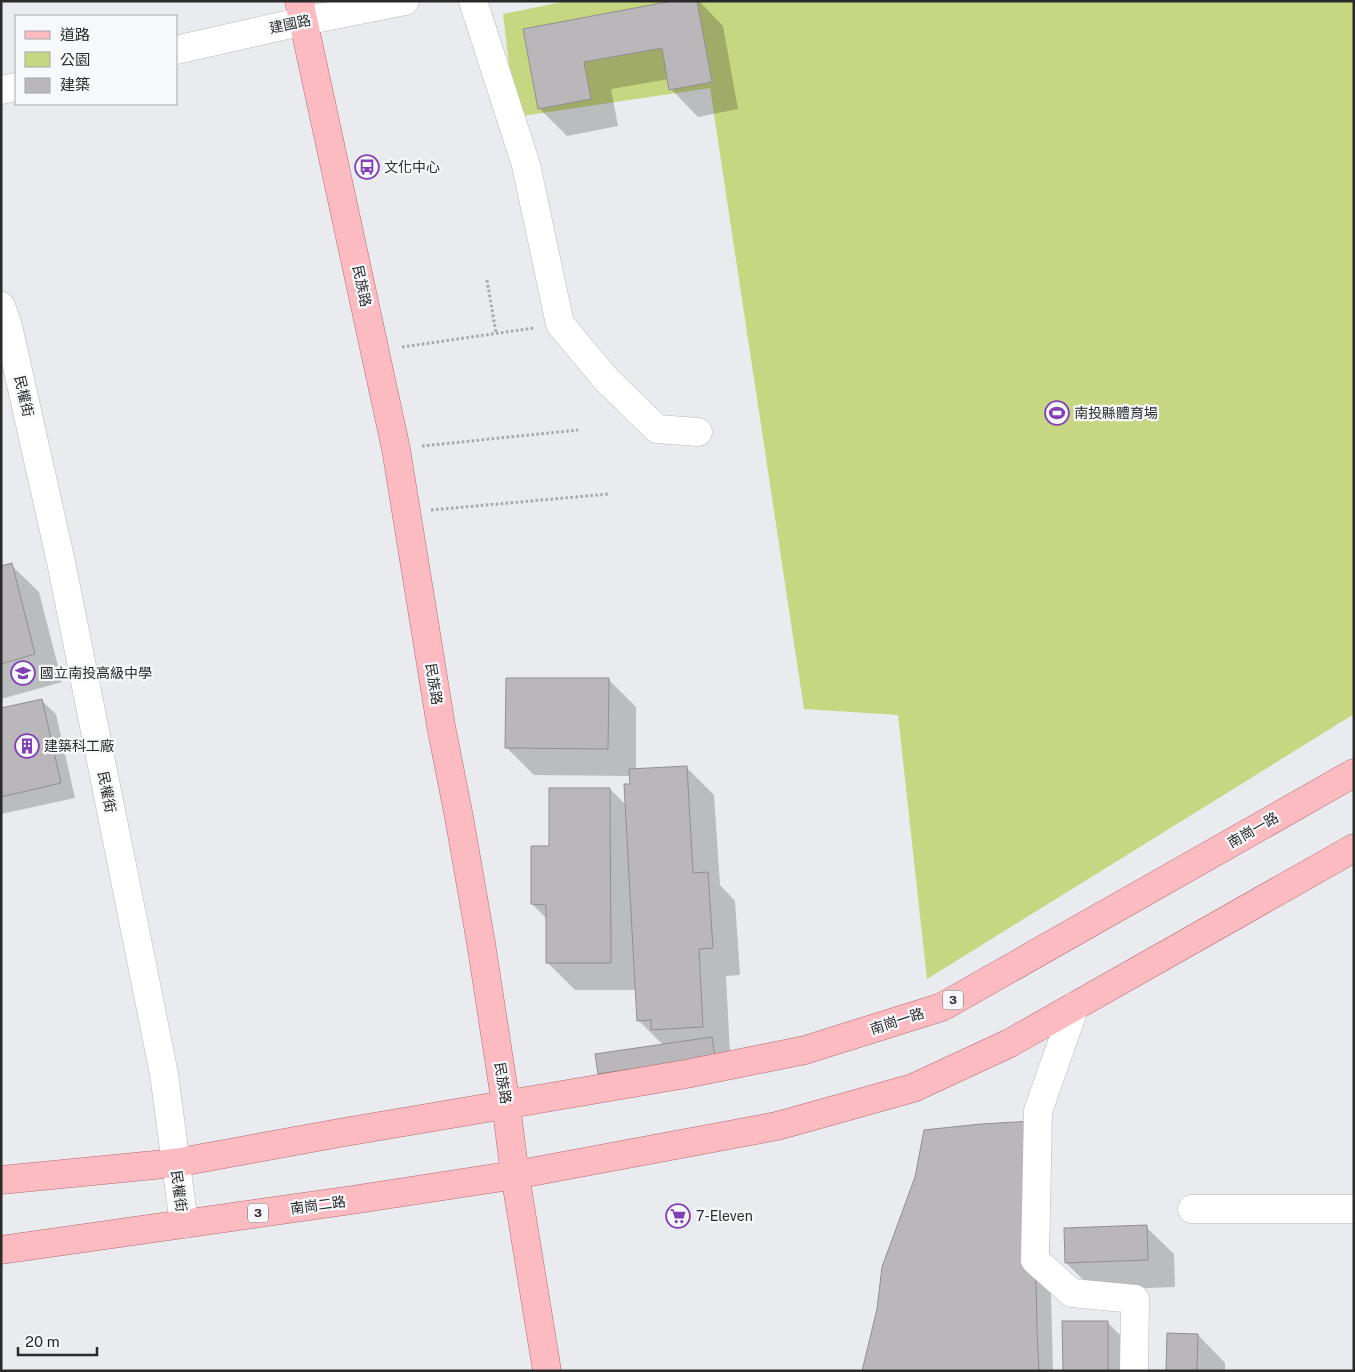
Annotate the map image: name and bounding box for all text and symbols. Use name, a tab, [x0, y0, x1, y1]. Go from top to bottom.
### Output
street label: 建國路	[268, 12, 312, 36]
legend	[15, 15, 178, 105]
text: 道路	[60, 26, 90, 43]
text: 公園	[60, 51, 90, 68]
text: 建築	[60, 76, 90, 93]
bus stop icon: 文化中心	[354, 154, 380, 180]
place label: 文化中心	[384, 159, 440, 175]
street label: 民族路	[350, 264, 374, 308]
street label: 民權街	[11, 374, 37, 418]
sports icon: 南投縣體育場	[1044, 400, 1070, 426]
place label: 南投縣體育場	[1074, 405, 1158, 421]
school or university icon: 國立南投高級中學	[10, 660, 36, 686]
street label: 民族路	[423, 662, 445, 706]
place label: 國立南投高級中學	[40, 665, 152, 681]
building icon: 建築科工廠	[14, 733, 40, 759]
place label: 建築科工廠	[44, 738, 114, 754]
street label: 民權街	[95, 770, 119, 814]
street label: 南崗一路	[1225, 809, 1281, 851]
road number: 3	[943, 990, 963, 1010]
street label: 南崗一路	[868, 1005, 926, 1037]
street label: 民族路	[492, 1061, 514, 1105]
street label: 民權街	[168, 1169, 190, 1213]
street label: 南崗二路	[289, 1193, 347, 1217]
supermarket icon: 7-Eleven	[665, 1203, 691, 1229]
road number: 3	[248, 1204, 268, 1222]
place label: 7-Eleven	[696, 1208, 753, 1224]
scale bar	[18, 1324, 96, 1356]
text: 20 m	[25, 1333, 60, 1350]

